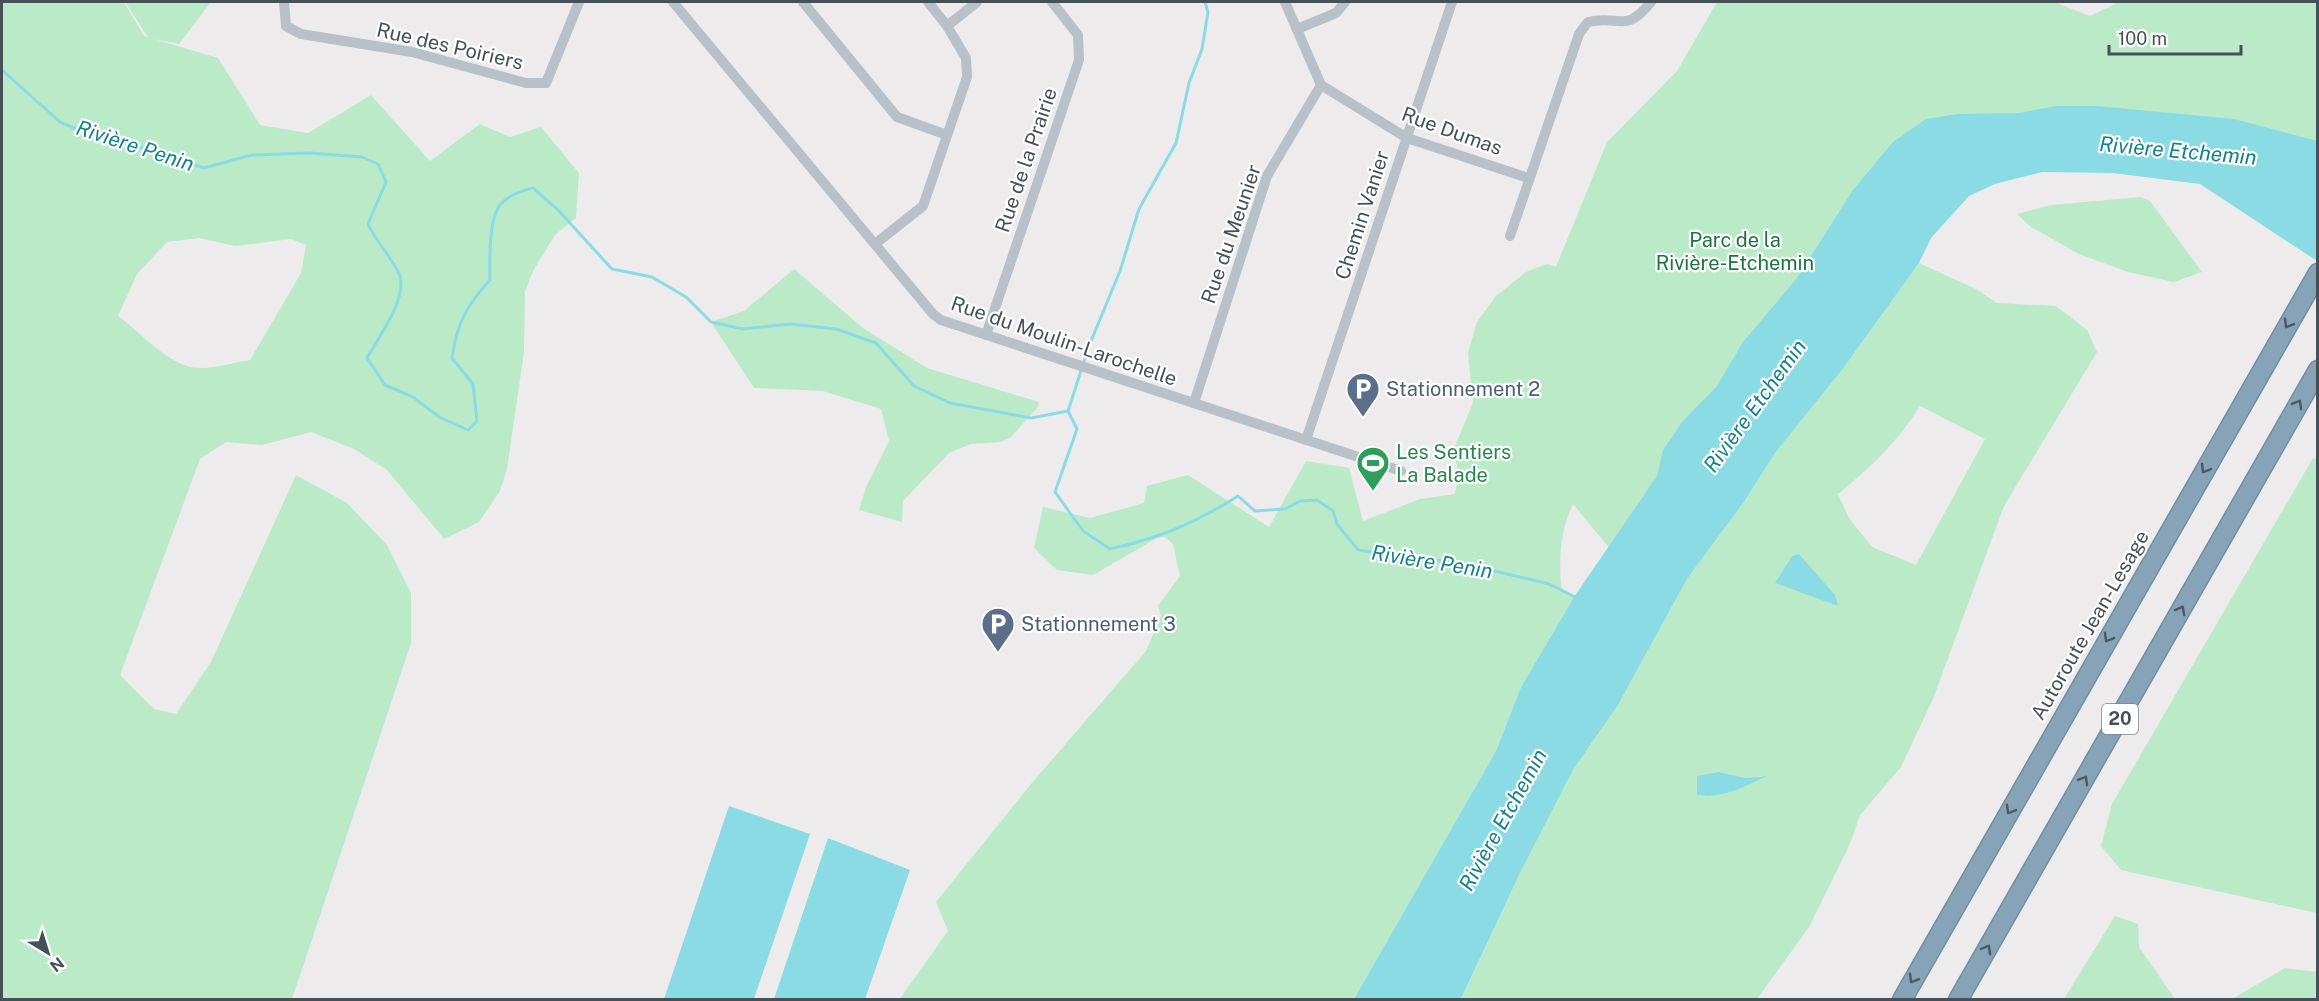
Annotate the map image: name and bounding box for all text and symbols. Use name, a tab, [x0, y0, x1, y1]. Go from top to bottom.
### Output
street label: Rue des Poiriers	[374, 17, 526, 75]
scale bar	[2109, 18, 2241, 56]
text: 100 m	[2118, 28, 2167, 49]
street label: Rue de la Prairie	[990, 85, 1062, 235]
street label: Rue Dumas	[1399, 102, 1505, 160]
water label: Rivière Penin	[73, 115, 197, 176]
water label: Rivière Etchemin	[2098, 131, 2258, 170]
street label: Chemin Vanier	[1330, 147, 1394, 283]
street label: Rue du Meunier	[1196, 161, 1266, 307]
park label: Parc de la Rivière-Etchemin	[1656, 228, 1814, 275]
street label: Rue du Moulin-Larochelle	[948, 291, 1180, 391]
one-way arrow	[2284, 318, 2296, 328]
water label: Rivière Etchemin	[1698, 335, 1811, 477]
parking icon: Stationnement 2	[1345, 371, 1381, 418]
place label: Stationnement 2	[1386, 377, 1540, 401]
one-way arrow	[2291, 400, 2302, 410]
place label: Les Sentiers La Balade	[1396, 440, 1511, 487]
sports icon: Les Sentiers La Balade	[1355, 445, 1391, 492]
one-way arrow	[2201, 463, 2213, 473]
street label: Autoroute Jean-Lesage	[2026, 526, 2154, 724]
water label: Rivière Penin	[1370, 540, 1494, 583]
parking icon: Stationnement 3	[980, 606, 1016, 653]
one-way arrow	[2174, 606, 2185, 616]
place label: Stationnement 3	[1021, 612, 1176, 636]
one-way arrow	[2104, 632, 2116, 642]
road number: 20	[2102, 704, 2138, 734]
water label: Rivière Etchemin	[1453, 745, 1552, 895]
one-way arrow	[2077, 775, 2089, 786]
one-way arrow	[2006, 804, 2017, 814]
north arrow	[18, 923, 78, 983]
one-way arrow	[1980, 945, 1992, 955]
text: N	[46, 953, 68, 976]
one-way arrow	[1909, 973, 1921, 983]

